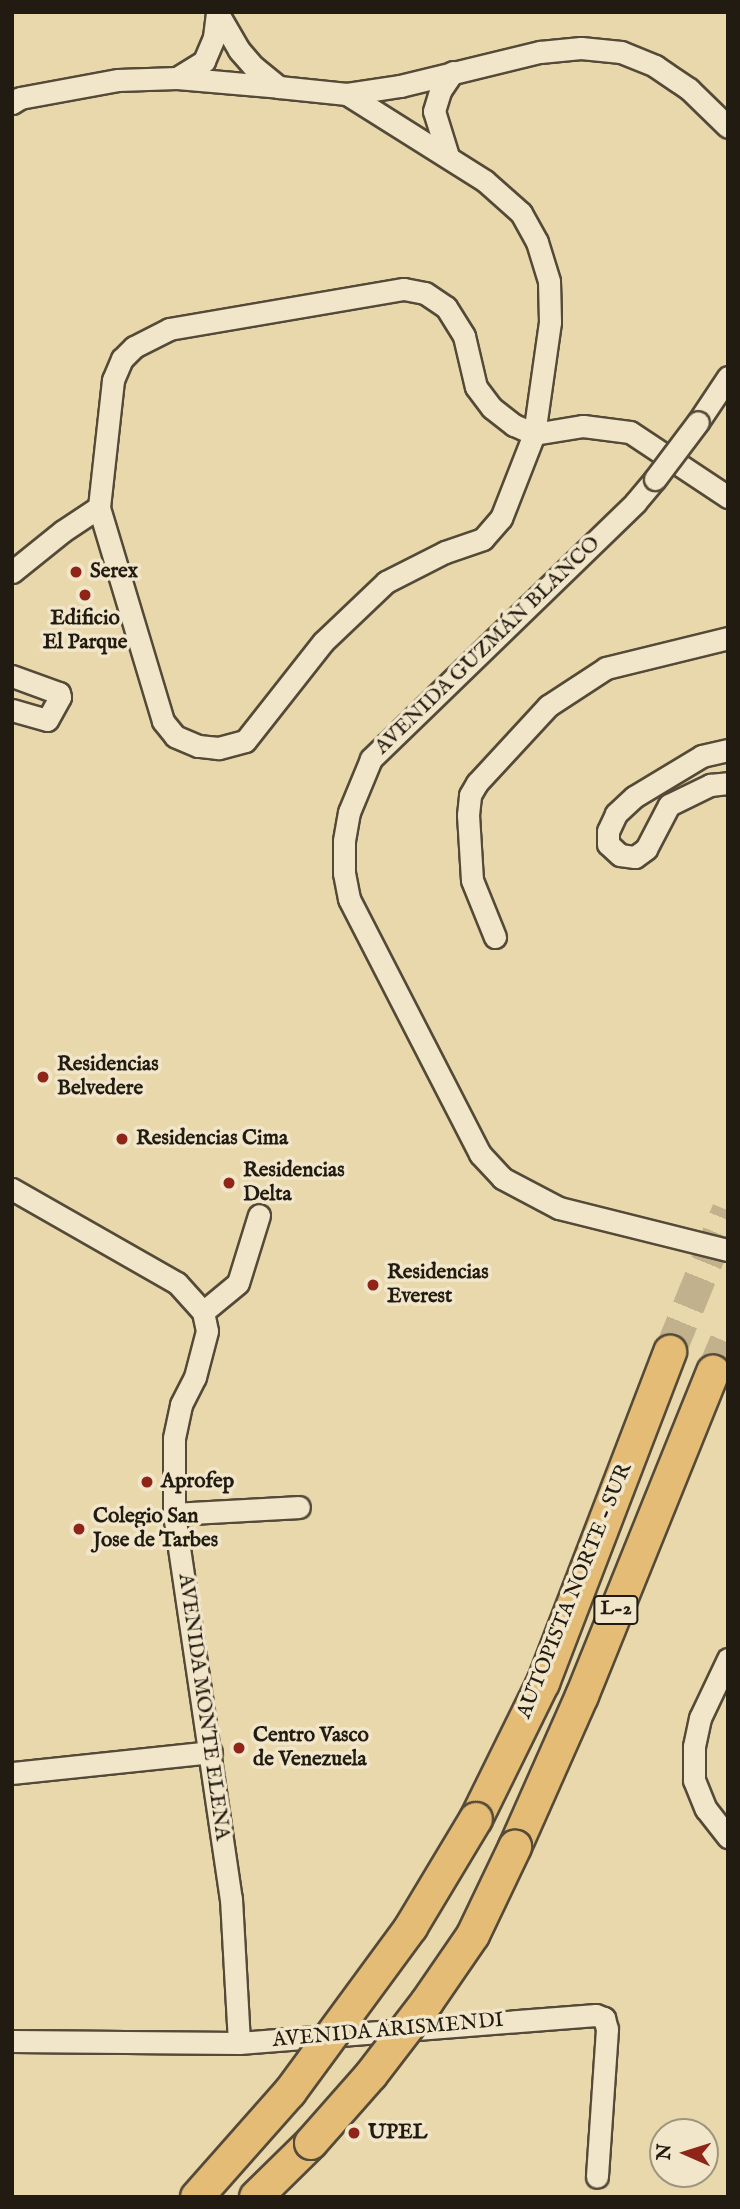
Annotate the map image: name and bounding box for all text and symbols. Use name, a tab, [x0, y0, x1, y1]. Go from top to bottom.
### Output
street label: AVENIDA GUZMÁN BLANCO	[370, 532, 606, 760]
place label: Serex	[90, 559, 138, 585]
marker: Serex	[68, 564, 84, 580]
marker: Edificio El Parque	[77, 587, 93, 603]
place label: Edificio El Parque	[43, 606, 127, 656]
place label: Residencias Belvedere	[57, 1052, 159, 1102]
marker: Residencias Belvedere	[35, 1069, 51, 1085]
place label: Residencias Cima	[136, 1126, 288, 1152]
marker: Residencias Cima	[114, 1131, 130, 1147]
place label: Residencias Delta	[243, 1158, 345, 1208]
marker: Residencias Delta	[221, 1175, 237, 1191]
place label: Residencias Everest	[387, 1260, 489, 1310]
marker: Residencias Everest	[365, 1277, 381, 1293]
street label: AUTOPISTA NORTE - SUR	[512, 1460, 638, 1722]
place label: Aprofep	[161, 1469, 234, 1495]
marker: Aprofep	[139, 1474, 155, 1490]
place label: Colegio San Jose de Tarbes	[93, 1504, 218, 1554]
marker: Colegio San Jose de Tarbes	[71, 1521, 87, 1537]
street label: AVENIDA MONTE ELENA	[172, 1572, 234, 1842]
road number: L-2	[593, 1594, 639, 1626]
place label: Centro Vasco de Venezuela	[253, 1723, 369, 1773]
marker: Centro Vasco de Venezuela	[231, 1740, 247, 1756]
street label: AVENIDA ARISMENDI	[271, 2008, 505, 2054]
north arrow	[649, 2118, 719, 2188]
place label: UPEL	[368, 2120, 427, 2146]
marker: UPEL	[346, 2125, 362, 2141]
text: N	[653, 2143, 677, 2161]

